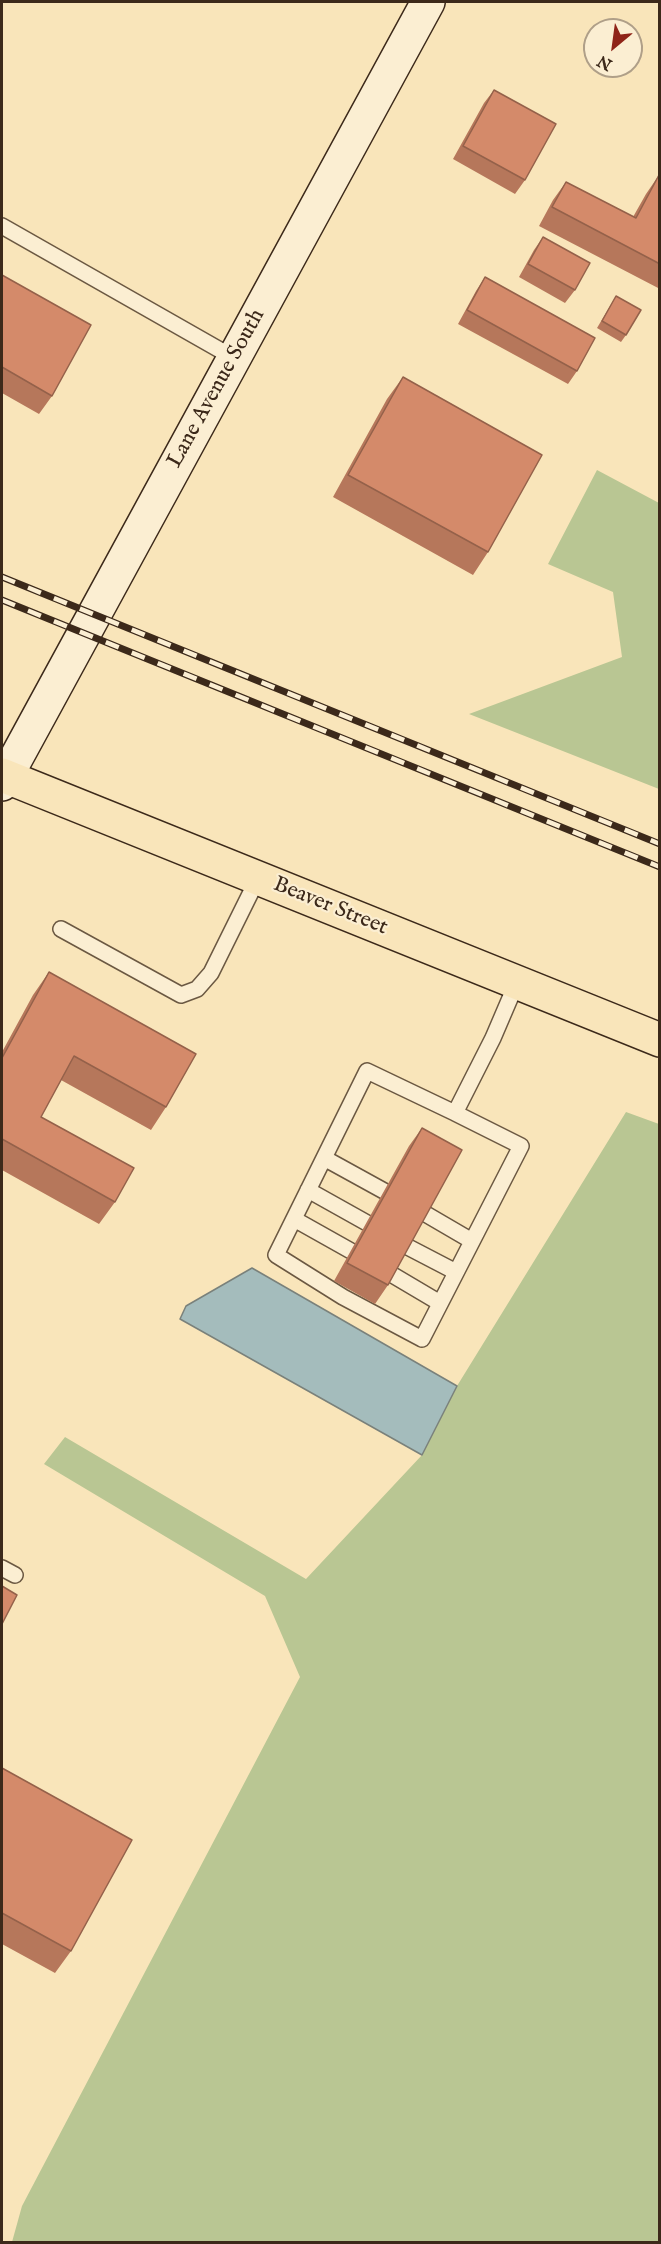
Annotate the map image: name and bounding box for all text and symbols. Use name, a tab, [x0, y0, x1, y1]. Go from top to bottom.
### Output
north arrow	[583, 18, 643, 78]
text: N	[594, 50, 616, 74]
street label: Lane Avenue South	[162, 305, 272, 473]
street label: Beaver Street	[269, 872, 391, 942]

